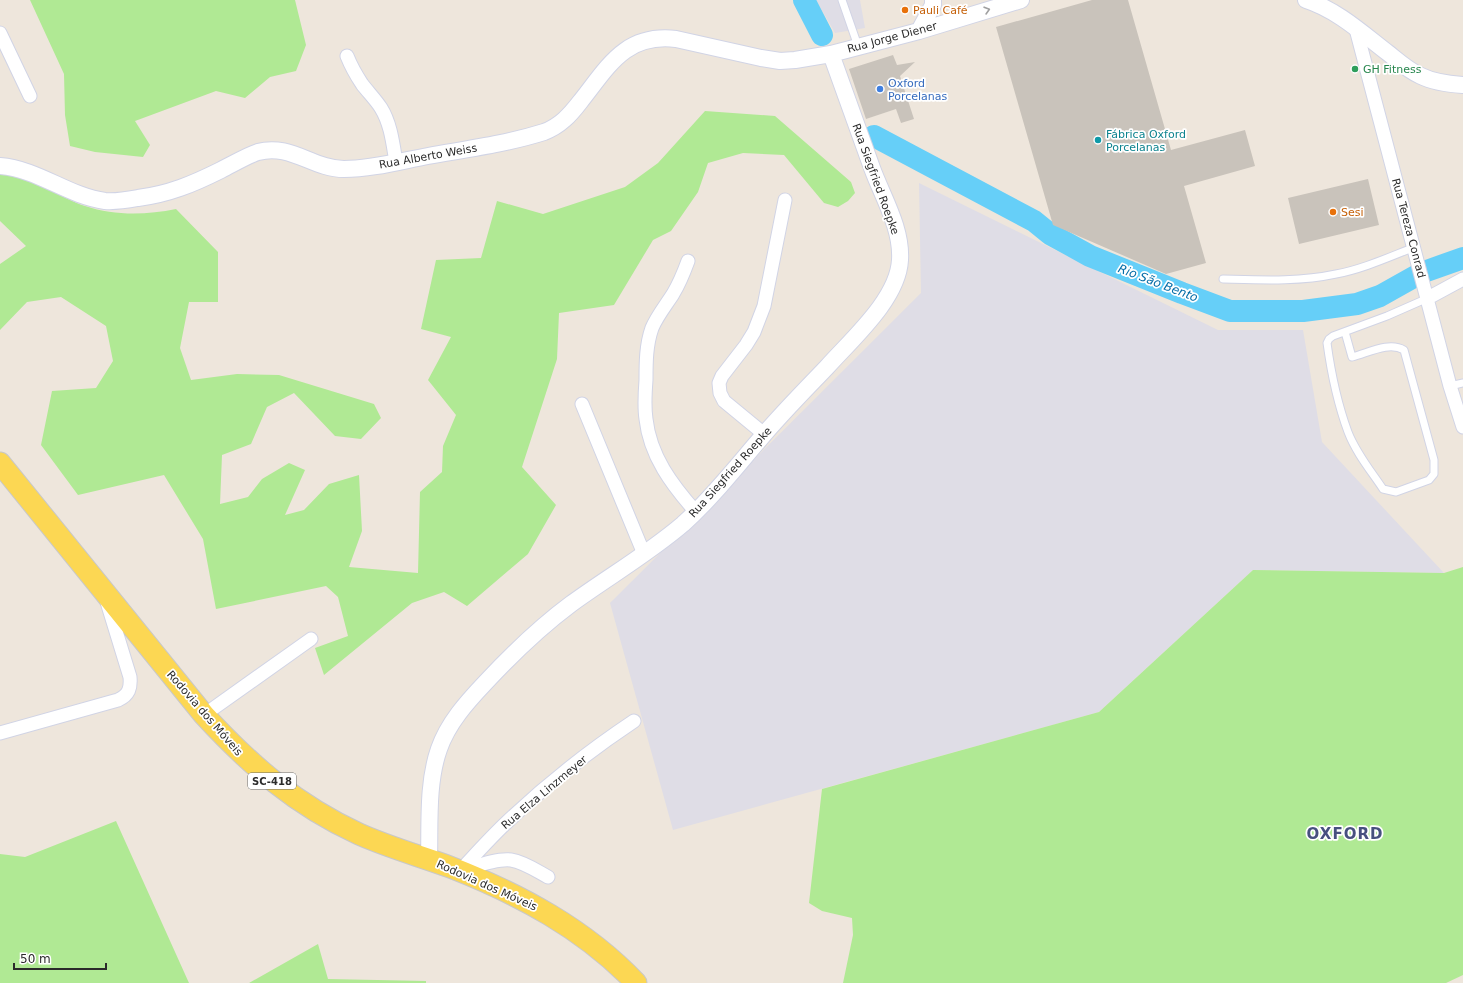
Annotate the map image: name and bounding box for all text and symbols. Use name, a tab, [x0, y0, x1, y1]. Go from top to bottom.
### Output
place label: Pauli Café	[913, 4, 968, 17]
marker: Pauli Café	[900, 5, 910, 15]
one-way arrow	[983, 6, 990, 15]
street label: Rua Jorge Diener	[846, 19, 939, 56]
place label: GH Fitness	[1363, 63, 1422, 76]
marker: GH Fitness	[1350, 64, 1360, 74]
place label: Oxford Porcelanas	[888, 77, 948, 103]
marker: Oxford Porcelanas	[875, 84, 885, 94]
street label: Rua Siegfried Roepke	[849, 122, 902, 237]
place label: Fábrica Oxford Porcelanas	[1106, 128, 1186, 154]
marker: Fábrica Oxford Porcelanas	[1093, 135, 1103, 145]
street label: Rua Alberto Weiss	[378, 141, 478, 172]
street label: Rua Tereza Conrad	[1389, 177, 1428, 279]
place label: Sesi	[1341, 206, 1364, 219]
marker: Sesi	[1328, 207, 1338, 217]
water label: Rio São Bento	[1116, 261, 1200, 305]
street label: Rua Siegfried Roepke	[686, 424, 775, 520]
street label: Rodovia dos Móveis	[164, 668, 245, 759]
street label: Rua Elza Linzmeyer	[499, 753, 590, 832]
road number: SC-418	[248, 773, 296, 789]
district label: OXFORD	[1307, 825, 1383, 843]
street label: Rodovia dos Móveis	[435, 857, 539, 914]
scale bar	[14, 945, 106, 971]
text: 50 m	[20, 952, 51, 966]

